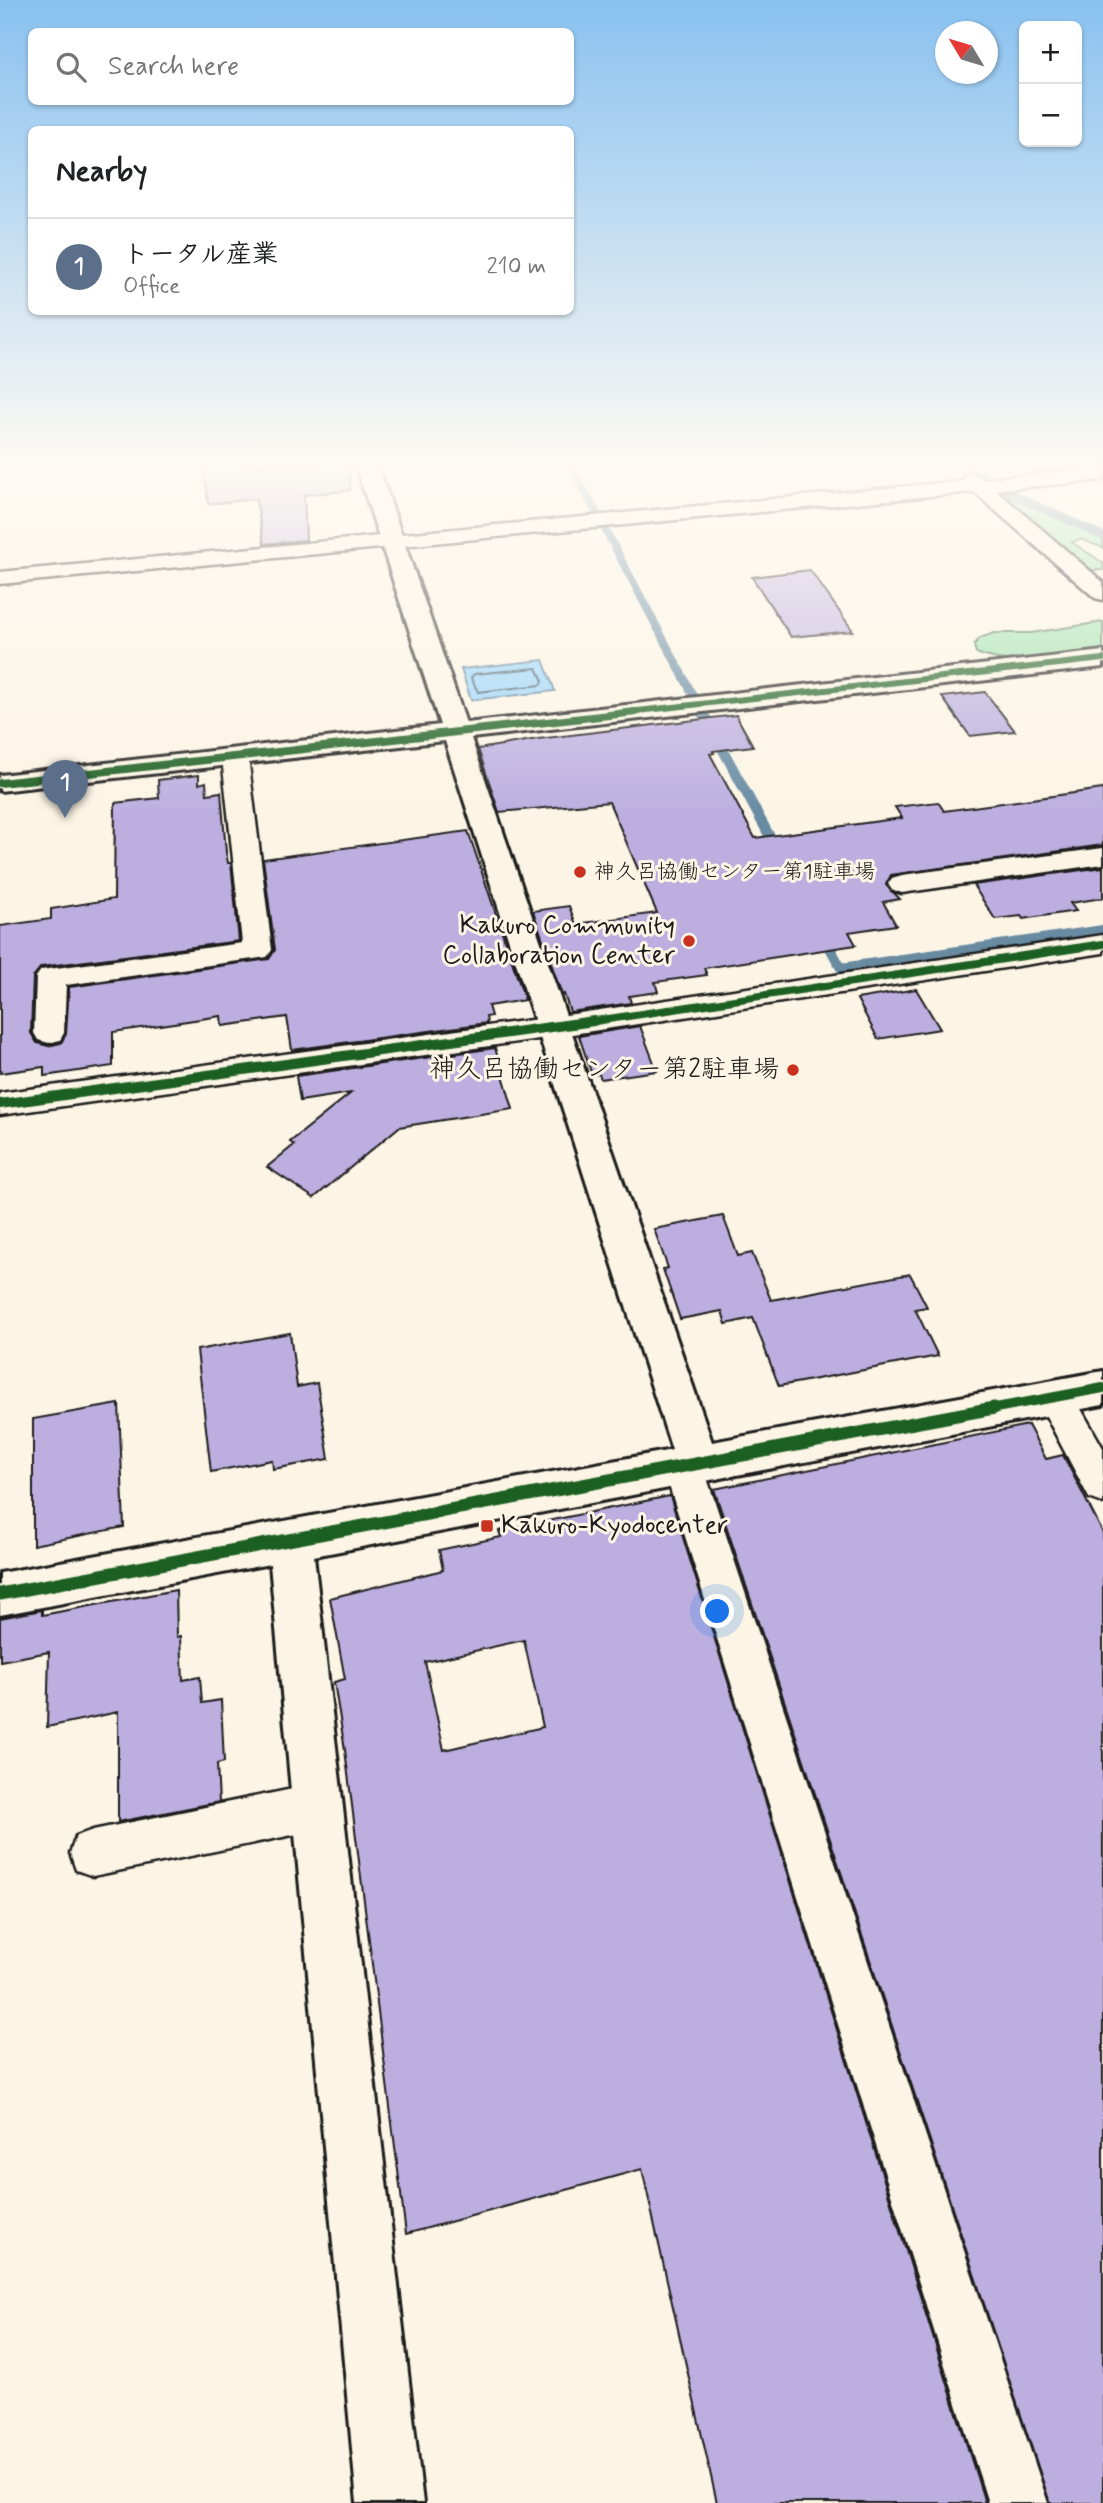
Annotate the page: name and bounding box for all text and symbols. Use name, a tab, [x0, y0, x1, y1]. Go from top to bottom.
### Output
north arrow	[935, 21, 998, 84]
map controls	[1019, 21, 1082, 147]
button: +	[1019, 21, 1082, 84]
search box	[28, 28, 574, 105]
icon: search	[52, 48, 90, 86]
text: Search here	[108, 50, 239, 84]
button: −	[1019, 84, 1082, 147]
text: Nearby	[56, 152, 147, 191]
text: トータル産業	[123, 238, 278, 272]
text: 1	[74, 252, 84, 282]
text: 210 m	[486, 252, 546, 282]
text: Office	[123, 272, 180, 302]
pin: 1	[42, 760, 88, 818]
place label: 神久呂協働センター第1駐車場	[594, 858, 876, 886]
marker: 神久呂協働センター第1駐車場	[572, 864, 588, 880]
place label: Kakuro Community Collaboration Center	[442, 909, 675, 973]
marker: Kakuro Community Collaboration Center	[681, 933, 697, 949]
place label: 神久呂協働センター第2駐車場	[429, 1053, 779, 1087]
marker: 神久呂協働センター第2駐車場	[785, 1062, 801, 1078]
place label: Kakuro-Kyodocenter	[501, 1509, 728, 1543]
marker: Kakuro-Kyodocenter	[479, 1518, 495, 1534]
your location	[700, 1594, 734, 1628]

